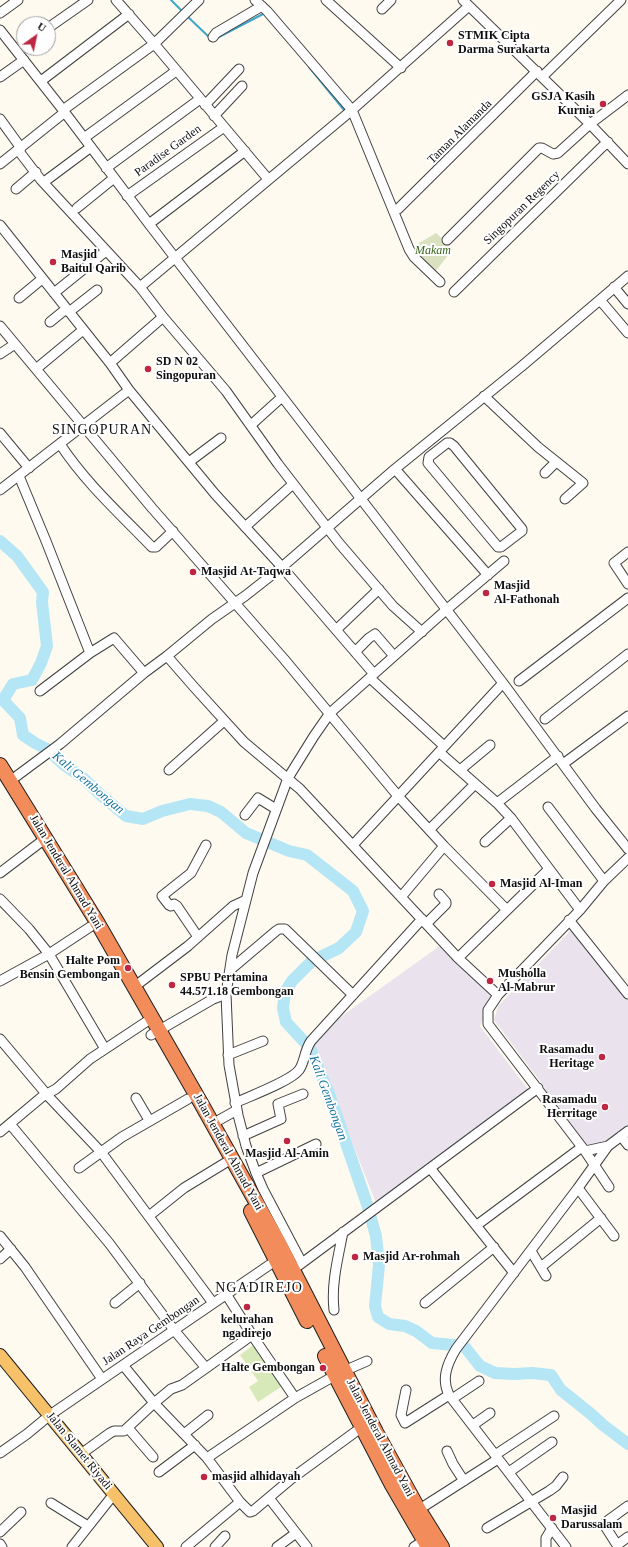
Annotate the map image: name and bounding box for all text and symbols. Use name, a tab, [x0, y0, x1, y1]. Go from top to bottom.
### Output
north arrow	[16, 16, 56, 56]
text: U	[35, 20, 49, 34]
place label: STMIK Cipta Darma Surakarta	[458, 29, 550, 57]
marker: STMIK Cipta Darma Surakarta	[445, 38, 455, 48]
place label: GSJA Kasih Kurnia	[531, 90, 595, 118]
street label: Taman Alamanda	[425, 97, 495, 167]
marker: GSJA Kasih Kurnia	[598, 99, 608, 109]
street label: Paradise Garden	[132, 122, 204, 180]
street label: Singopuran Regency	[481, 168, 563, 248]
park label: Makam	[415, 244, 451, 258]
place label: Masjid Baitul Qarib	[61, 248, 126, 276]
marker: Masjid Baitul Qarib	[48, 257, 58, 267]
place label: SD N 02 Singopuran	[156, 355, 216, 383]
marker: SD N 02 Singopuran	[143, 364, 153, 374]
district label: SINGOPURAN	[52, 422, 152, 438]
place label: Masjid At-Taqwa	[201, 565, 291, 579]
marker: Masjid At-Taqwa	[188, 567, 198, 577]
place label: Masjid Al-Fathonah	[494, 579, 559, 607]
marker: Masjid Al-Fathonah	[481, 588, 491, 598]
water label: Kali Gembongan	[49, 748, 127, 818]
street label: Jalan Jenderal Ahmad Yani	[26, 812, 106, 932]
place label: Masjid Al-Iman	[500, 877, 582, 891]
marker: Masjid Al-Iman	[487, 879, 497, 889]
place label: Halte Pom Bensin Gembongan	[20, 954, 120, 982]
marker: Halte Pom Bensin Gembongan	[123, 963, 133, 973]
place label: Musholla Al-Mabrur	[498, 967, 555, 995]
place label: SPBU Pertamina 44.571.18 Gembongan	[180, 971, 294, 999]
marker: Musholla Al-Mabrur	[485, 976, 495, 986]
marker: SPBU Pertamina 44.571.18 Gembongan	[167, 980, 177, 990]
place label: Rasamadu Heritage	[539, 1043, 594, 1071]
marker: Rasamadu Heritage	[597, 1052, 607, 1062]
water label: Kali Gembongan	[305, 1053, 351, 1143]
street label: Jalan Jenderal Ahmad Yani	[190, 1091, 266, 1213]
place label: Rasamadu Herritage	[542, 1093, 597, 1121]
marker: Rasamadu Herritage	[600, 1102, 610, 1112]
marker: Masjid Al-Amin	[282, 1136, 292, 1146]
place label: Masjid Al-Amin	[245, 1147, 329, 1161]
place label: Masjid Ar-rohmah	[363, 1250, 460, 1264]
marker: Masjid Ar-rohmah	[350, 1252, 360, 1262]
district label: NGADIREJO	[215, 1280, 303, 1296]
street label: Jalan Raya Gembongan	[100, 1293, 202, 1369]
marker: kelurahan ngadirejo	[242, 1302, 252, 1312]
place label: kelurahan ngadirejo	[221, 1313, 273, 1341]
place label: Halte Gembongan	[221, 1361, 315, 1375]
marker: Halte Gembongan	[318, 1363, 328, 1373]
street label: Jalan Jenderal Ahmad Yani	[343, 1377, 417, 1499]
street label: Jalan Slamet Riyadi	[43, 1409, 115, 1493]
place label: masjid alhidayah	[212, 1470, 300, 1484]
marker: masjid alhidayah	[199, 1472, 209, 1482]
place label: Masjid Darussalam	[561, 1504, 622, 1532]
marker: Masjid Darussalam	[548, 1513, 558, 1523]

